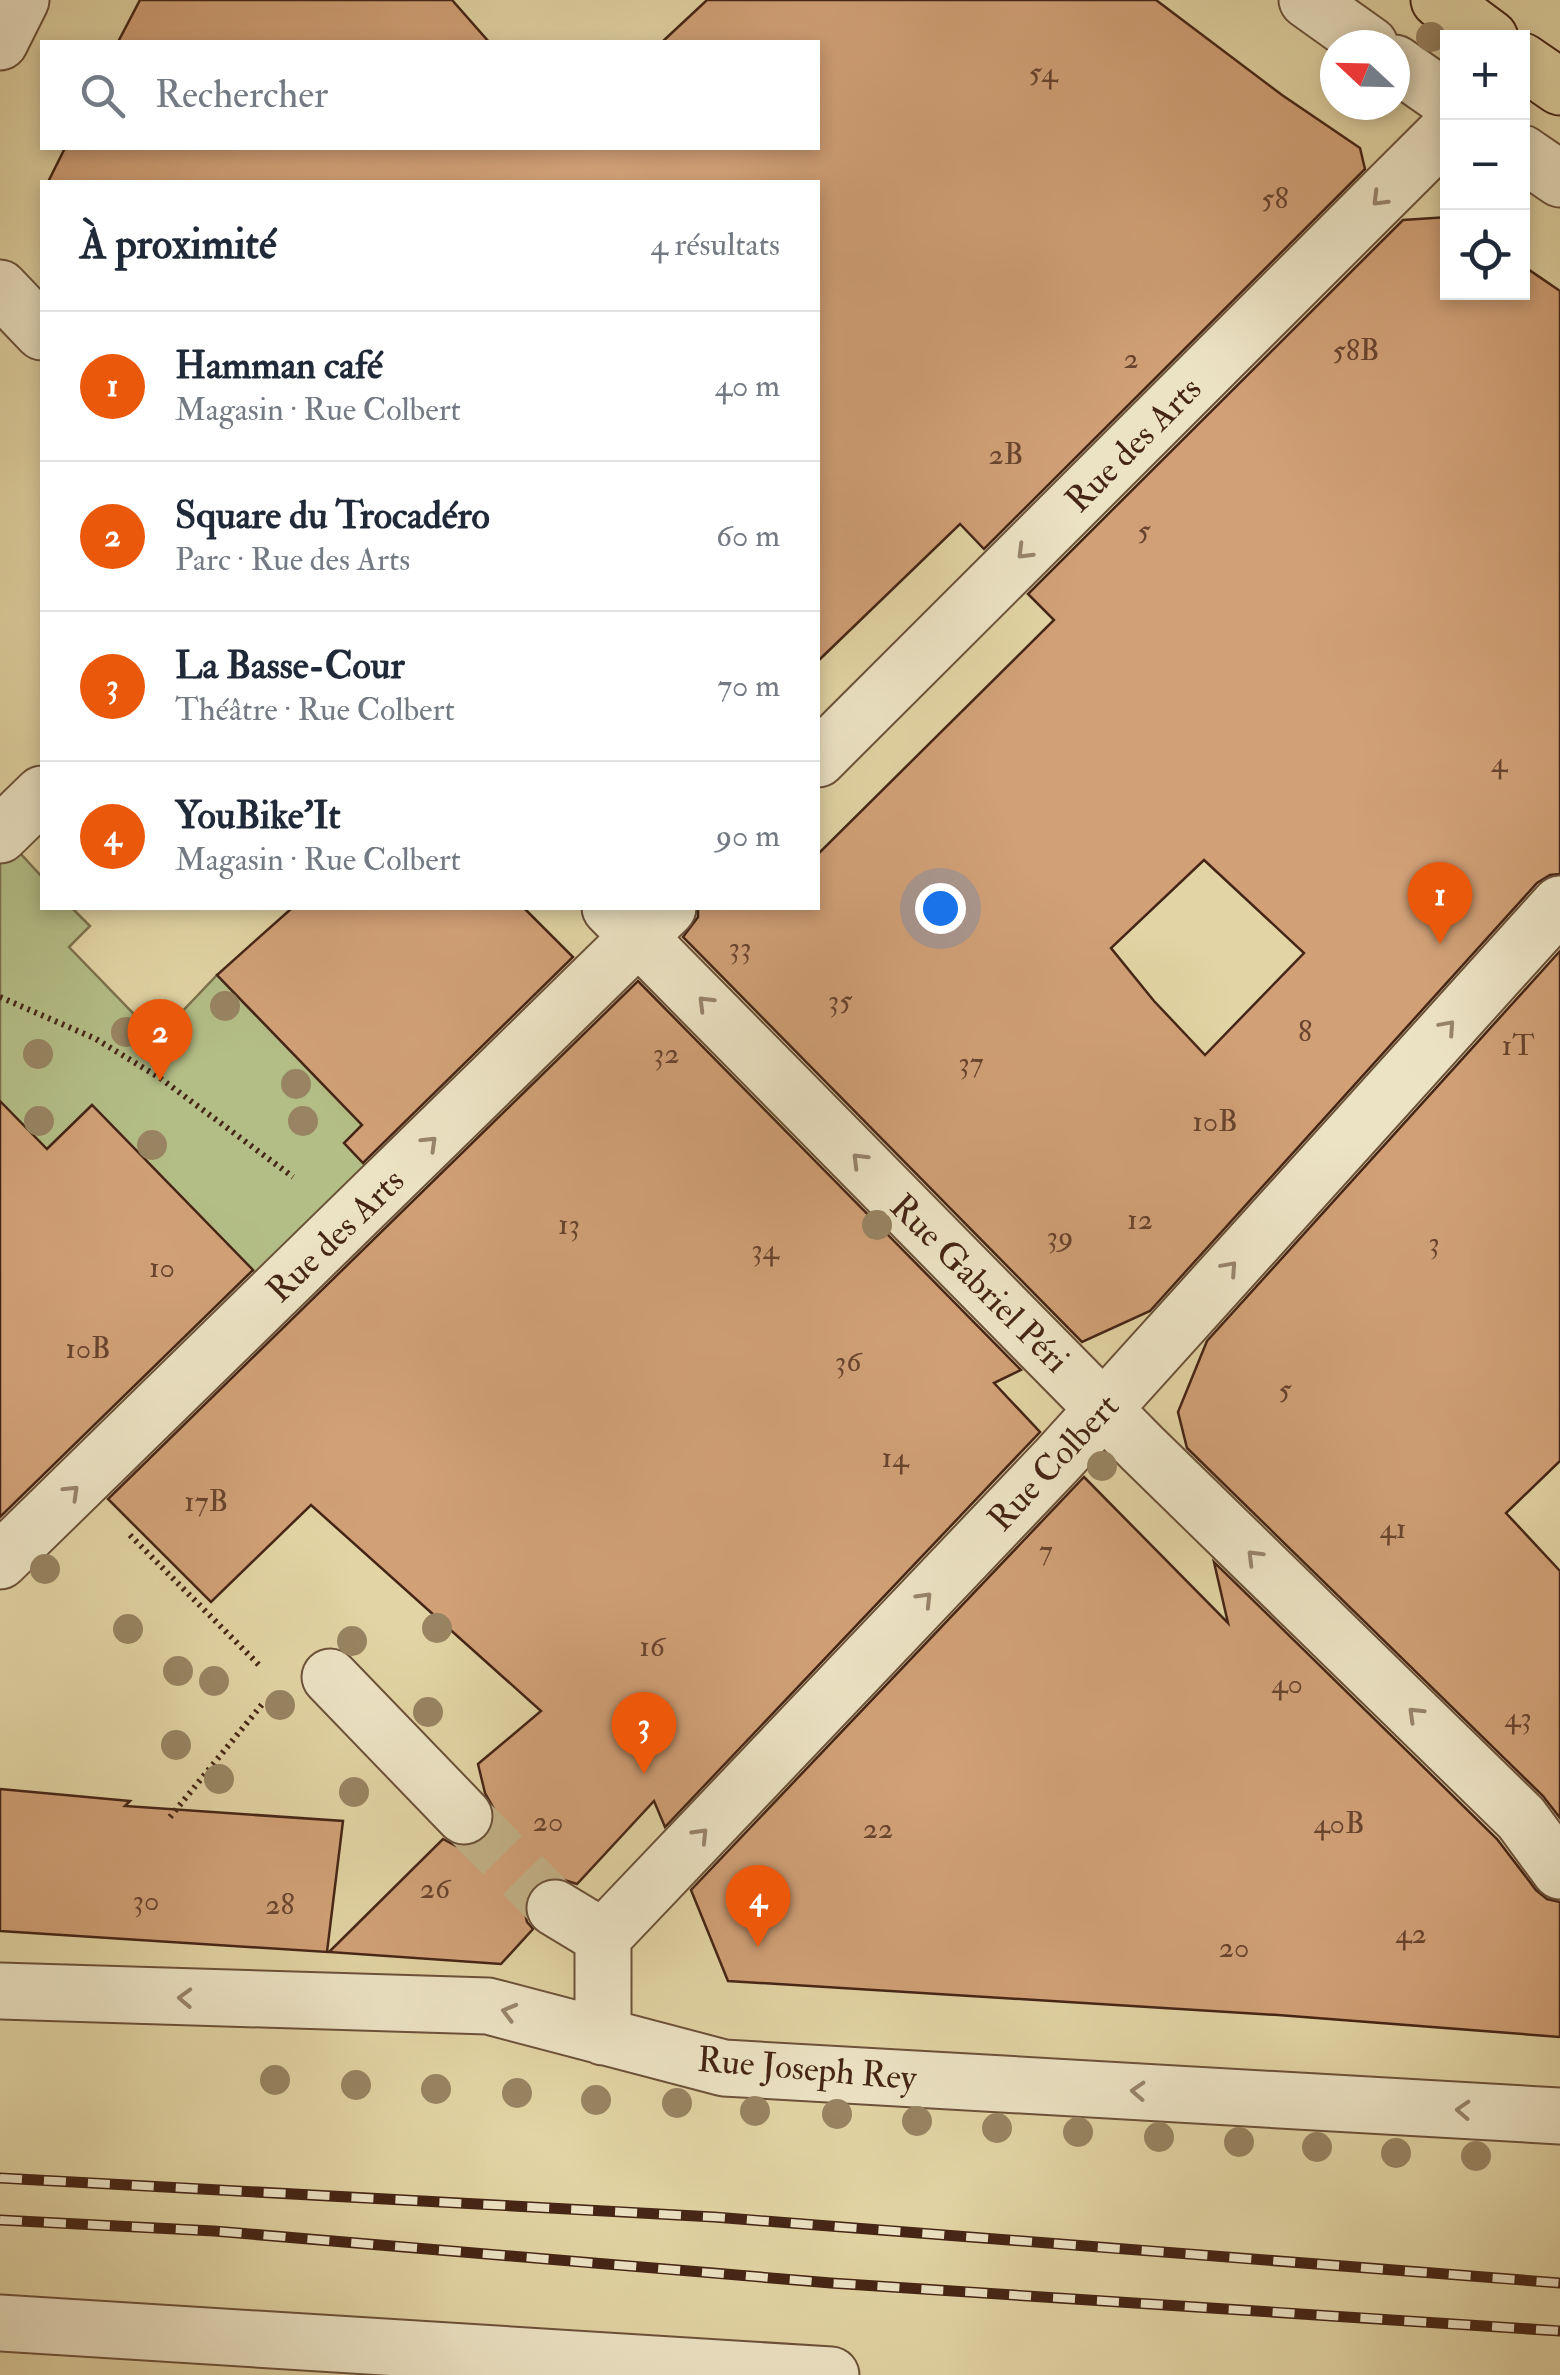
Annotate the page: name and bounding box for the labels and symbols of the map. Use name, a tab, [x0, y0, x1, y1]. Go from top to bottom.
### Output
north arrow	[1320, 30, 1410, 120]
house number: 54	[1029, 54, 1059, 91]
house number: 58	[1261, 180, 1289, 217]
one-way arrow	[1372, 187, 1390, 205]
house number: 58B	[1333, 332, 1379, 369]
house number: 2	[1123, 340, 1139, 377]
street label: Rue des Arts	[1056, 367, 1211, 522]
house number: 2B	[989, 436, 1023, 473]
house number: 5	[1137, 512, 1151, 549]
one-way arrow	[1018, 541, 1036, 559]
house number: 4	[1491, 744, 1509, 781]
pin: 1	[1408, 862, 1472, 944]
your location	[915, 883, 966, 934]
house number: 33	[728, 929, 752, 966]
house number: 35	[828, 982, 853, 1019]
one-way arrow	[699, 997, 717, 1015]
pin: 2	[128, 998, 192, 1081]
house number: 8	[1298, 1013, 1312, 1050]
one-way arrow	[1437, 1020, 1455, 1039]
house number: 1T	[1502, 1027, 1535, 1064]
house number: 32	[653, 1035, 679, 1072]
house number: 37	[958, 1044, 984, 1081]
house number: 10B	[1192, 1103, 1238, 1140]
one-way arrow	[418, 1137, 436, 1155]
one-way arrow	[853, 1154, 871, 1172]
street label: Rue des Arts	[258, 1159, 414, 1312]
street label: Rue Gabriel Péri	[881, 1185, 1078, 1382]
house number: 12	[1127, 1201, 1153, 1238]
house number: 13	[558, 1206, 580, 1243]
house number: 39	[1047, 1218, 1073, 1255]
house number: 3	[1428, 1224, 1440, 1261]
house number: 34	[751, 1231, 781, 1268]
house number: 10	[149, 1249, 175, 1286]
one-way arrow	[1218, 1261, 1236, 1280]
house number: 10B	[65, 1330, 111, 1367]
house number: 36	[835, 1343, 863, 1380]
house number: 5	[1278, 1371, 1292, 1408]
street label: Rue Colbert	[979, 1385, 1129, 1541]
house number: 14	[882, 1439, 910, 1476]
house number: 17B	[184, 1483, 228, 1520]
one-way arrow	[60, 1486, 79, 1504]
house number: 41	[1380, 1510, 1406, 1547]
house number: 7	[1039, 1532, 1053, 1569]
one-way arrow	[1247, 1551, 1265, 1569]
one-way arrow	[913, 1593, 931, 1611]
house number: 16	[639, 1628, 667, 1665]
house number: 40	[1271, 1665, 1303, 1702]
pin: 3	[612, 1692, 676, 1774]
house number: 43	[1504, 1699, 1532, 1736]
one-way arrow	[1408, 1708, 1426, 1726]
house number: 20	[533, 1803, 563, 1840]
house number: 40B	[1313, 1805, 1365, 1842]
house number: 22	[863, 1810, 893, 1847]
one-way arrow	[689, 1828, 707, 1847]
pin: 4	[726, 1864, 790, 1947]
house number: 26	[420, 1870, 452, 1907]
house number: 30	[133, 1882, 159, 1919]
house number: 28	[265, 1886, 295, 1923]
house number: 42	[1395, 1915, 1427, 1952]
house number: 20	[1219, 1929, 1249, 1966]
one-way arrow	[176, 1988, 192, 2009]
one-way arrow	[501, 2002, 518, 2023]
street label: Rue Joseph Rey	[696, 2038, 919, 2101]
one-way arrow	[1130, 2081, 1146, 2102]
one-way arrow	[1454, 2100, 1470, 2121]

